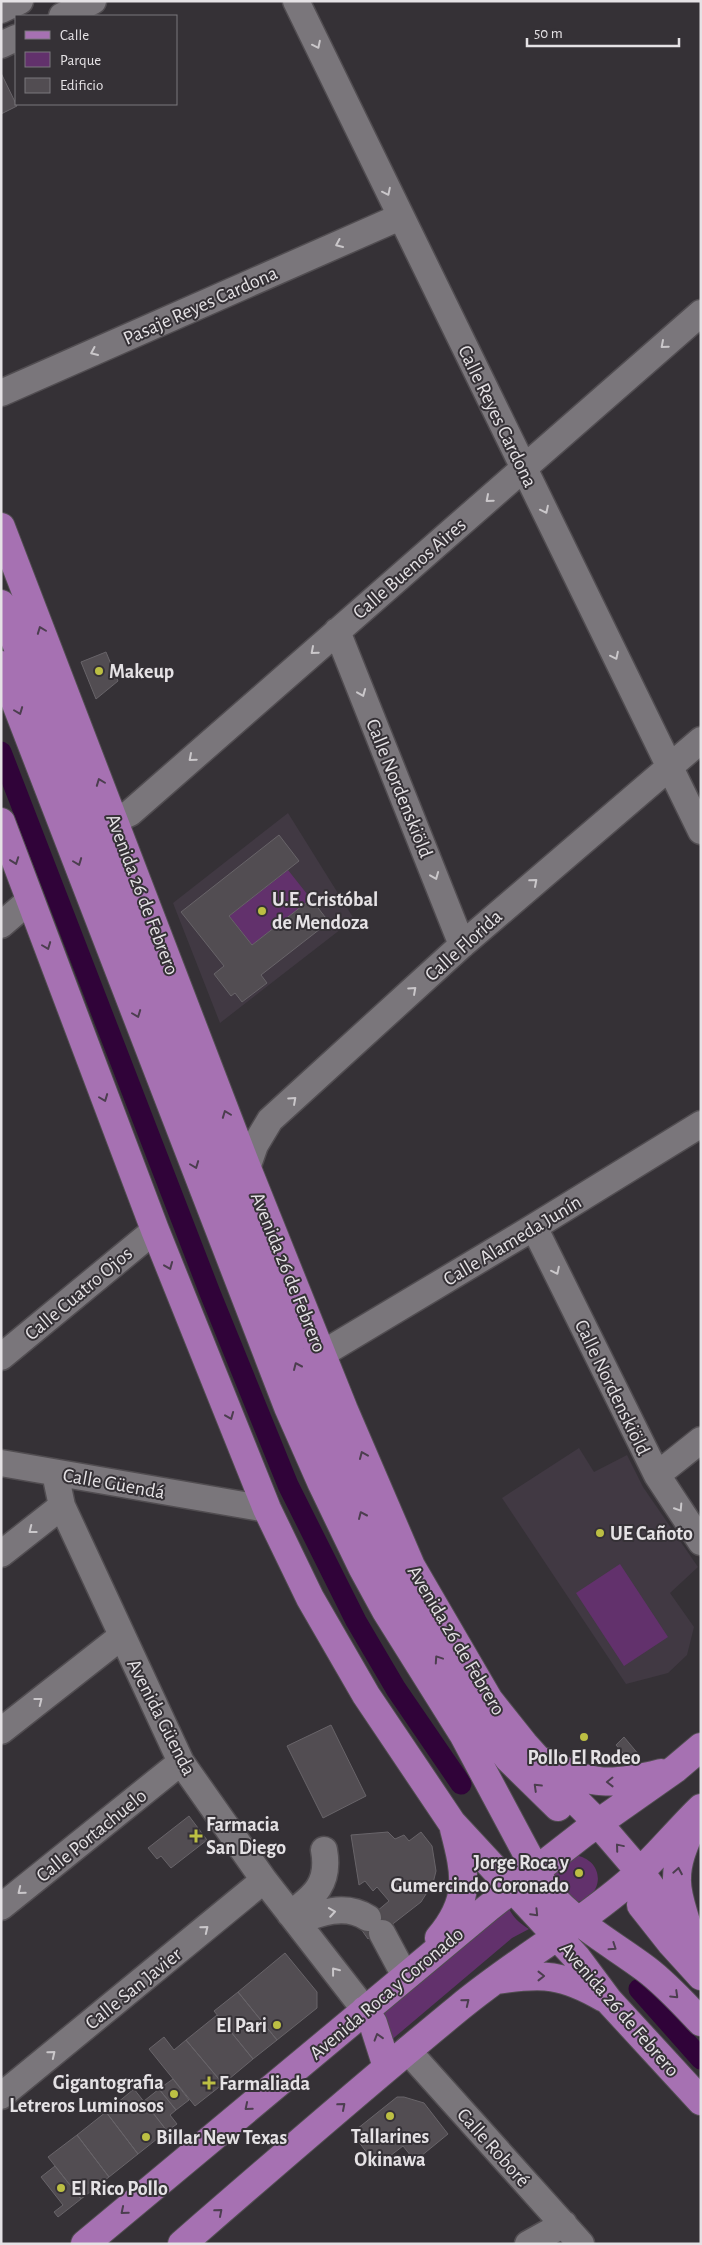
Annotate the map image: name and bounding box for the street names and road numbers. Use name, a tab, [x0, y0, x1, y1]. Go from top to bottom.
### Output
street label: Pasaje Reyes Cardona	[120, 263, 281, 349]
street label: Calle Reyes Cardona	[454, 342, 540, 491]
street label: Calle Buenos Aires	[349, 514, 470, 623]
street label: Calle Nordenskiöld	[362, 716, 436, 861]
street label: Avenida 26 de Febrero	[102, 811, 182, 978]
street label: Calle Florida	[421, 906, 506, 985]
street label: Avenida 26 de Febrero	[247, 1190, 329, 1355]
street label: Calle Alameda Junín	[440, 1192, 585, 1290]
street label: Calle Cuatro Ojos	[21, 1243, 136, 1344]
street label: Calle Nordenskiöld	[571, 1317, 653, 1458]
street label: Calle Güendá	[61, 1465, 166, 1503]
street label: Avenida 26 de Febrero	[404, 1562, 509, 1719]
street label: Avenida Güenda	[123, 1656, 199, 1779]
street label: Calle Portachuelo	[33, 1785, 151, 1886]
street label: Avenida Roca y Coronado	[306, 1924, 467, 2064]
street label: Avenida 26 de Febrero	[556, 1939, 683, 2081]
street label: Calle San Javier	[82, 1944, 186, 2034]
street label: Calle Roboré	[453, 2105, 533, 2191]

